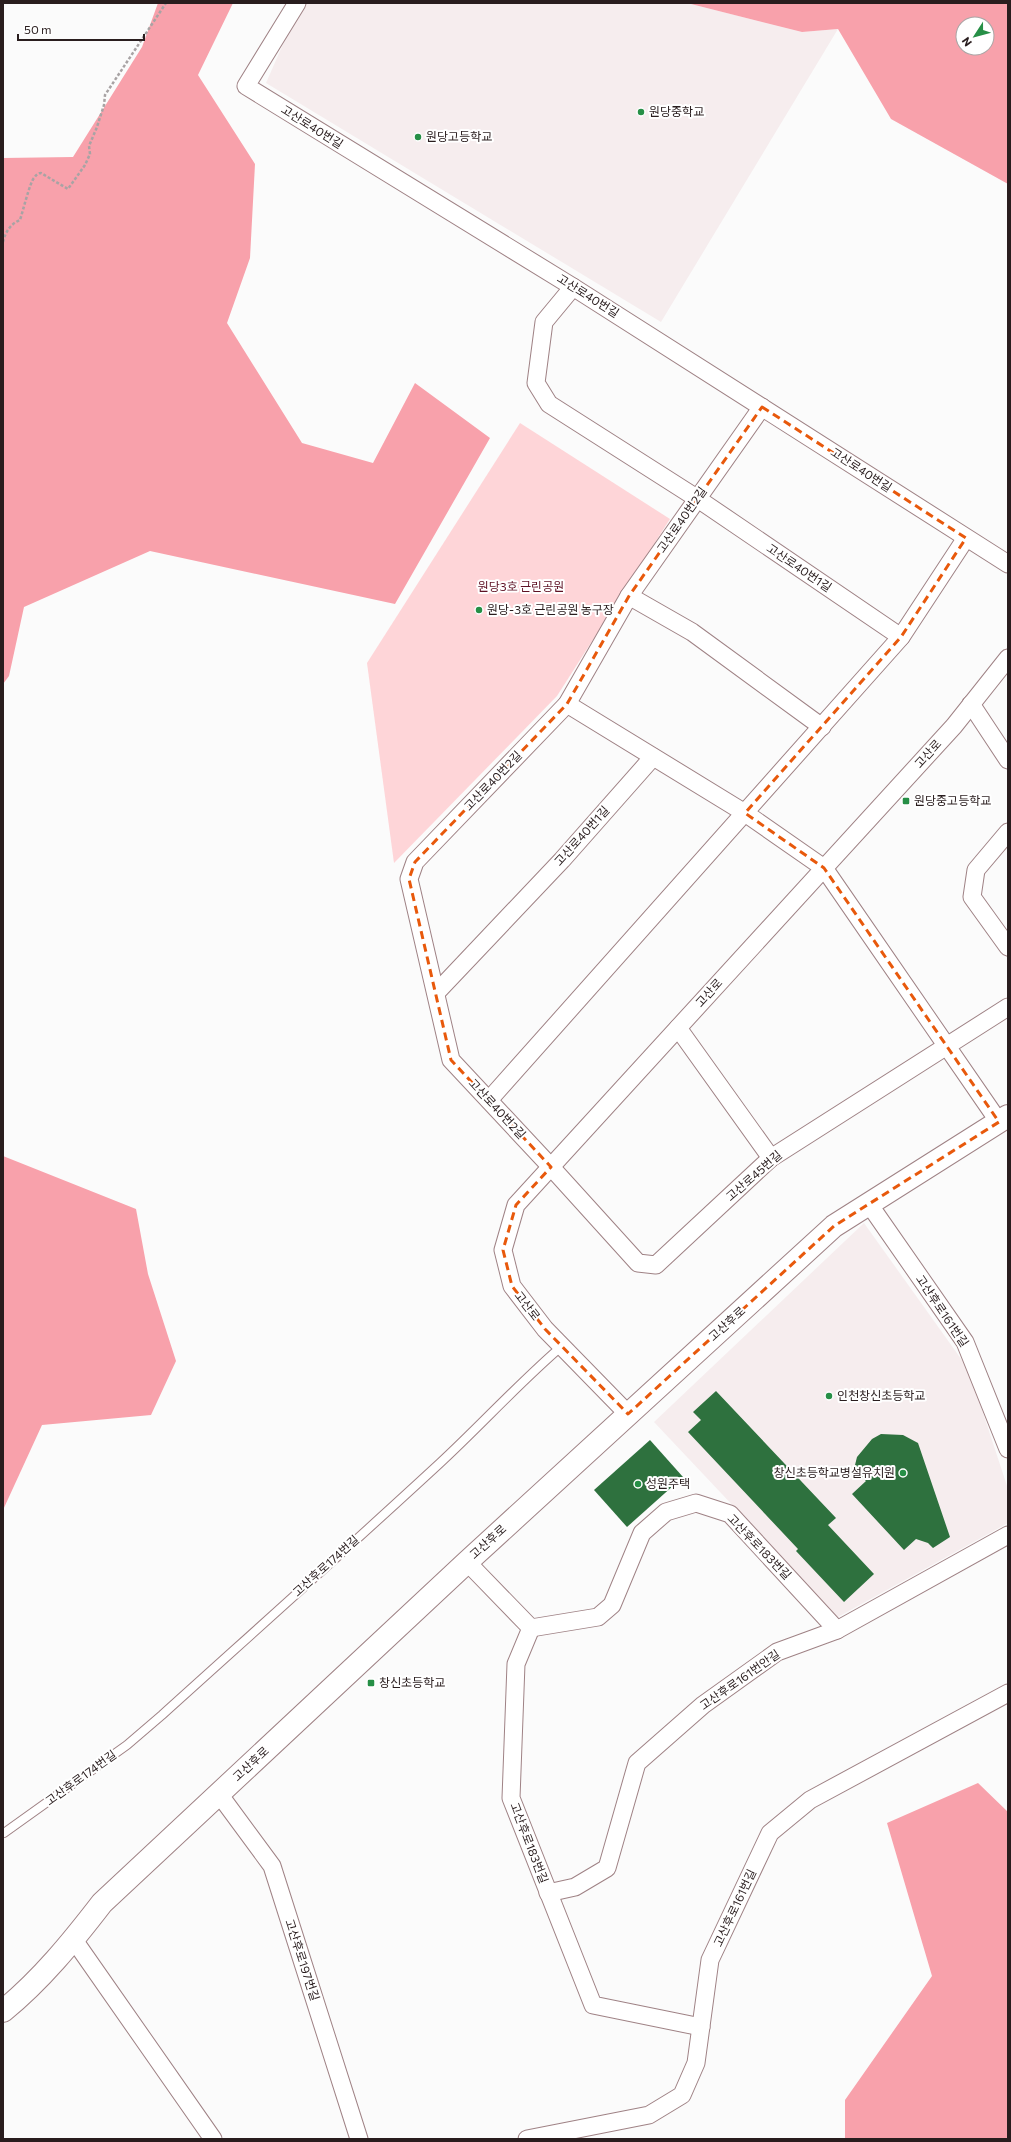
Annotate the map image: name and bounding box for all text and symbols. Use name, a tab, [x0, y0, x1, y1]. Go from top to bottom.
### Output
scale bar	[18, 16, 144, 42]
north arrow	[955, 16, 995, 56]
text: 50 m	[24, 22, 52, 36]
text: N	[959, 35, 974, 49]
street label: 고산로40번길	[279, 102, 346, 151]
place label: 원당중학교	[649, 104, 704, 118]
marker: 원당중학교	[636, 107, 646, 117]
place label: 원당고등학교	[426, 129, 492, 143]
marker: 원당고등학교	[413, 132, 423, 142]
street label: 고산로40번길	[555, 271, 622, 320]
street label: 고산로40번길	[828, 444, 895, 494]
street label: 고산로40번2길	[653, 484, 709, 555]
street label: 고산로40번1길	[764, 540, 835, 594]
park label: 원당3호 근린공원	[478, 579, 564, 593]
place label: 원당-3호 근린공원 농구장	[487, 602, 614, 616]
marker: 원당-3호 근린공원 농구장	[474, 605, 484, 615]
street label: 고산로	[911, 736, 944, 770]
street label: 고산로40번2길	[461, 748, 524, 813]
place label: 원당중고등학교	[914, 793, 991, 807]
marker: 원당중고등학교	[901, 796, 911, 806]
street label: 고산로40번1길	[551, 803, 612, 868]
street label: 고산로	[692, 975, 725, 1009]
street label: 고산로40번2길	[466, 1075, 529, 1141]
street label: 고산로45번길	[723, 1147, 784, 1203]
street label: 고산후로161번길	[914, 1272, 972, 1349]
street label: 고산로	[512, 1288, 544, 1323]
street label: 고산후로	[705, 1303, 747, 1343]
place label: 인천창신초등학교	[837, 1388, 925, 1402]
marker: 인천창신초등학교	[824, 1391, 834, 1401]
place label: 창신초등학교병설유치원	[774, 1465, 895, 1479]
marker: 창신초등학교병설유치원	[898, 1468, 908, 1478]
place label: 성원주택	[646, 1476, 690, 1490]
marker: 성원주택	[633, 1479, 643, 1489]
street label: 고산후로183번길	[725, 1511, 794, 1582]
street label: 고산후로	[466, 1521, 508, 1561]
street label: 고산후로174번길	[289, 1532, 361, 1599]
street label: 고산후로161번안길	[697, 1646, 782, 1712]
place label: 창신초등학교	[379, 1675, 445, 1689]
marker: 창신초등학교	[366, 1678, 376, 1688]
street label: 고산후로	[229, 1743, 271, 1783]
street label: 고산후로174번길	[42, 1747, 119, 1808]
street label: 고산후로183번길	[508, 1800, 552, 1885]
street label: 고산후로161번길	[710, 1867, 758, 1949]
street label: 고산후로197번길	[283, 1917, 323, 2002]

